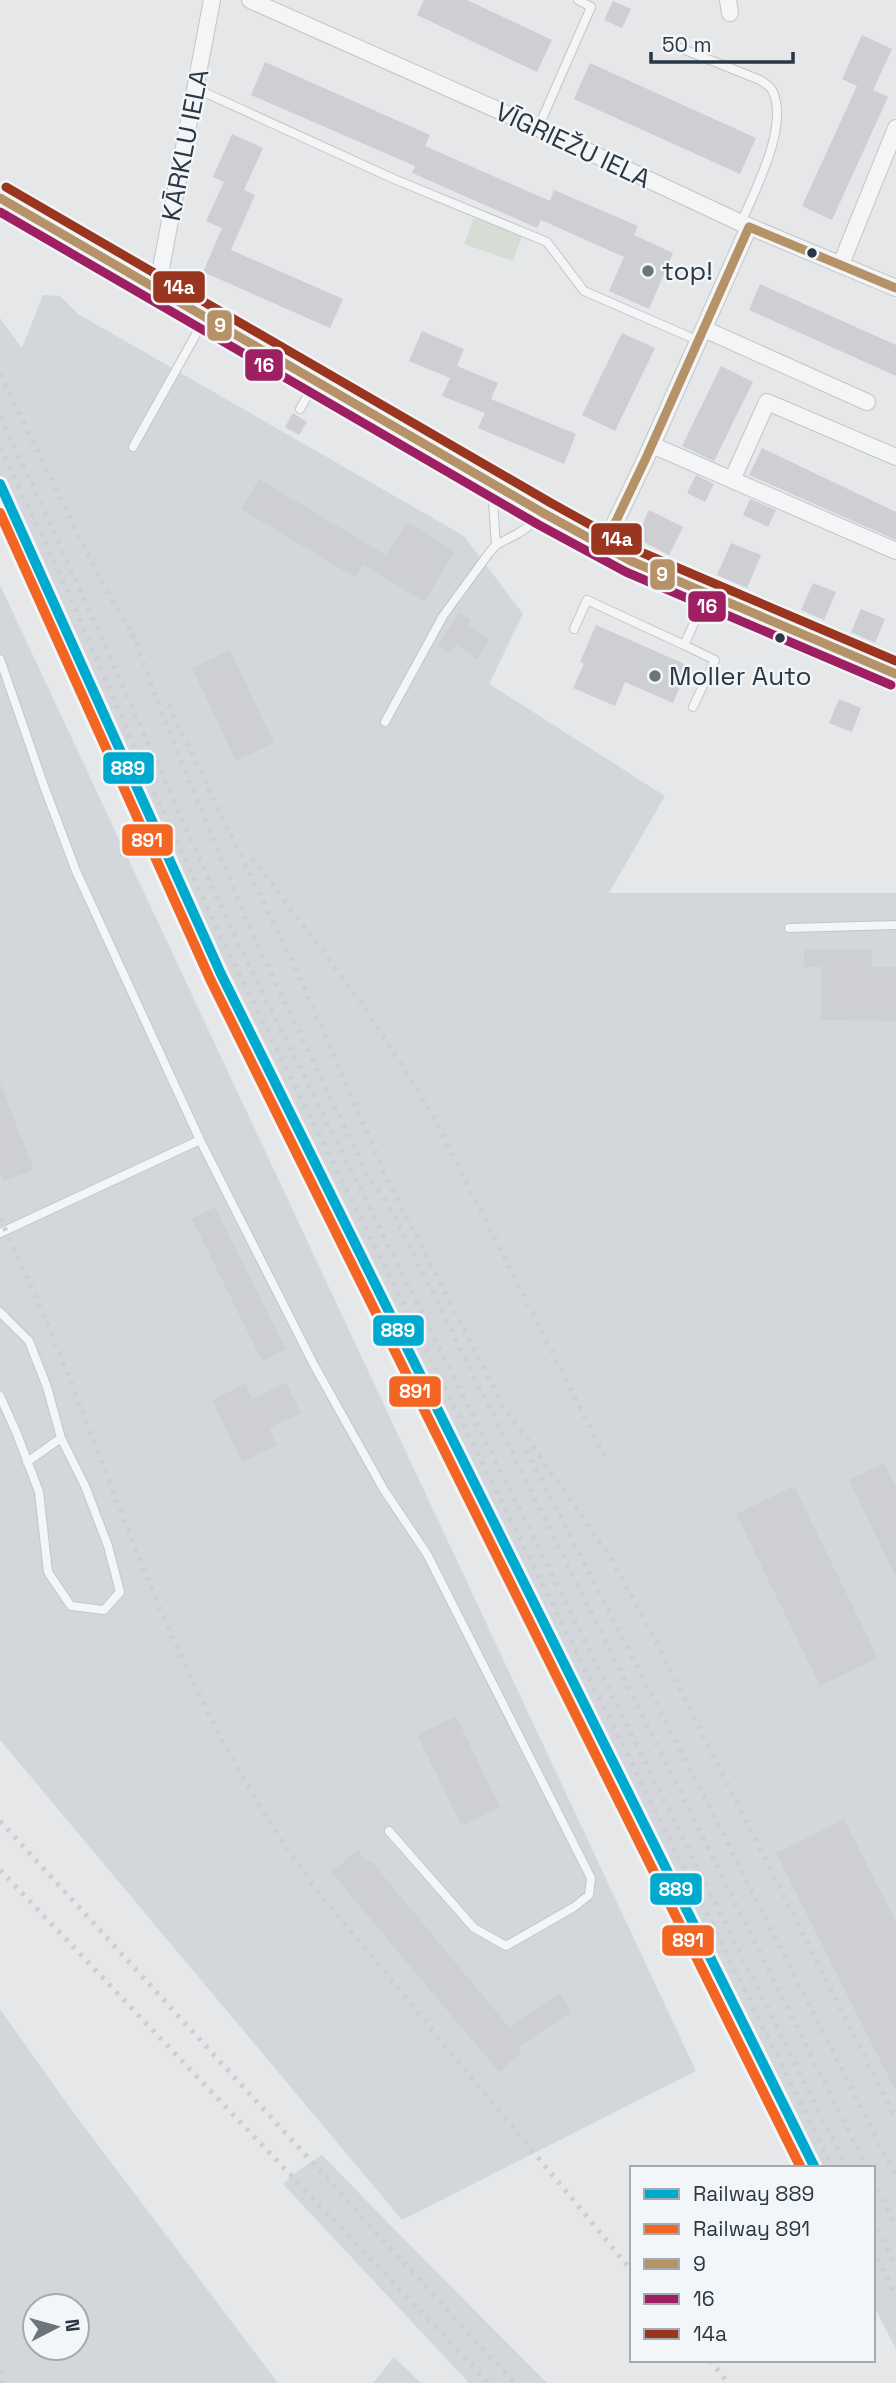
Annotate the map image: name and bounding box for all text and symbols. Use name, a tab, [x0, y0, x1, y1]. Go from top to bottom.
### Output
scale bar	[651, 21, 793, 65]
text: 50 m	[662, 31, 712, 58]
street label: KĀRKLU IELA	[154, 66, 216, 224]
street label: VĪGRIEŽU IELA	[490, 94, 656, 196]
unlabelled marker	[805, 246, 819, 260]
place label: top!	[662, 254, 713, 288]
marker: top!	[640, 263, 656, 279]
line badge: 14a	[152, 270, 206, 304]
text: 14a	[163, 275, 195, 300]
line badge: 9	[206, 309, 233, 342]
text: 9	[214, 313, 226, 338]
line badge: 16	[244, 348, 284, 382]
text: 16	[254, 353, 274, 378]
line badge: 14a	[590, 522, 643, 556]
text: 14a	[601, 527, 633, 552]
line badge: 9	[649, 558, 676, 591]
text: 9	[656, 562, 668, 587]
line badge: 16	[687, 590, 727, 623]
text: 16	[697, 594, 717, 619]
unlabelled marker	[773, 631, 787, 645]
place label: Moller Auto	[669, 659, 812, 693]
marker: Moller Auto	[647, 668, 663, 684]
line badge: 889	[102, 751, 155, 785]
text: 889	[111, 756, 145, 781]
line badge: 891	[121, 823, 174, 857]
text: 891	[131, 828, 163, 853]
line badge: 889	[372, 1314, 425, 1347]
text: 889	[381, 1318, 415, 1343]
line badge: 891	[388, 1375, 442, 1408]
text: 891	[399, 1379, 431, 1404]
line badge: 889	[649, 1872, 703, 1906]
text: 889	[659, 1877, 693, 1902]
line badge: 891	[661, 1924, 715, 1957]
text: 891	[672, 1928, 704, 1953]
legend	[630, 2166, 875, 2362]
text: Railway 889	[693, 2180, 814, 2207]
text: Railway 891	[693, 2215, 810, 2242]
text: 9	[693, 2250, 706, 2277]
text: 16	[693, 2285, 715, 2312]
north arrow	[21, 2292, 91, 2362]
text: N	[59, 2318, 86, 2333]
text: 14a	[693, 2320, 727, 2347]

